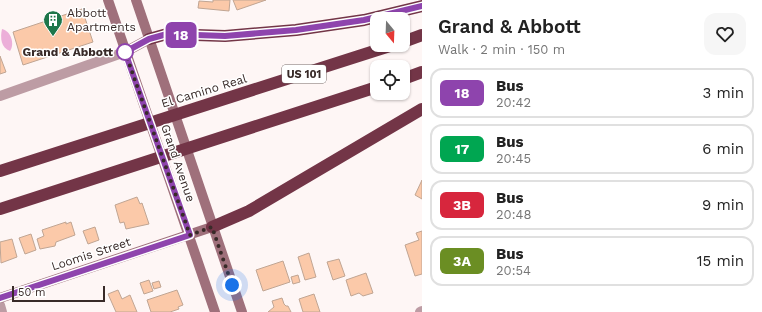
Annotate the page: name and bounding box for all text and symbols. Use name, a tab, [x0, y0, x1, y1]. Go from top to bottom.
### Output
place label: Abbott Apartments	[67, 6, 136, 34]
building icon: Abbott Apartments	[42, 9, 64, 37]
north arrow	[370, 12, 410, 52]
map controls	[370, 12, 410, 100]
button: heart	[704, 13, 746, 55]
text: Grand & Abbott	[438, 15, 581, 38]
line badge: 18	[163, 22, 199, 48]
text: 18	[174, 27, 188, 43]
text: Walk · 2 min · 150 m	[438, 42, 565, 57]
marker: Grand & Abbott	[116, 43, 134, 61]
place label: Grand & Abbott	[23, 45, 114, 59]
button: locate	[370, 60, 410, 100]
road number: US 101	[282, 65, 326, 83]
street label: El Camino Real	[160, 71, 249, 111]
text: Bus	[496, 77, 524, 95]
text: 3 min	[703, 84, 744, 102]
text: 18	[455, 85, 469, 101]
text: 20:42	[496, 95, 531, 110]
street label: Grand Avenue	[158, 122, 198, 204]
text: Bus	[496, 133, 524, 151]
text: 6 min	[702, 140, 744, 158]
text: 17	[455, 141, 469, 157]
text: 20:45	[496, 151, 531, 166]
text: Bus	[496, 189, 524, 207]
text: 9 min	[702, 196, 744, 214]
text: 3B	[453, 197, 471, 213]
text: 20:48	[496, 207, 531, 222]
street label: Loomis Street	[50, 235, 132, 273]
text: Bus	[496, 245, 524, 263]
text: 15 min	[697, 252, 744, 270]
text: 3A	[453, 253, 471, 269]
text: 20:54	[496, 263, 531, 278]
your location	[222, 275, 242, 295]
scale bar	[12, 284, 105, 303]
text: 50 m	[18, 286, 45, 299]

